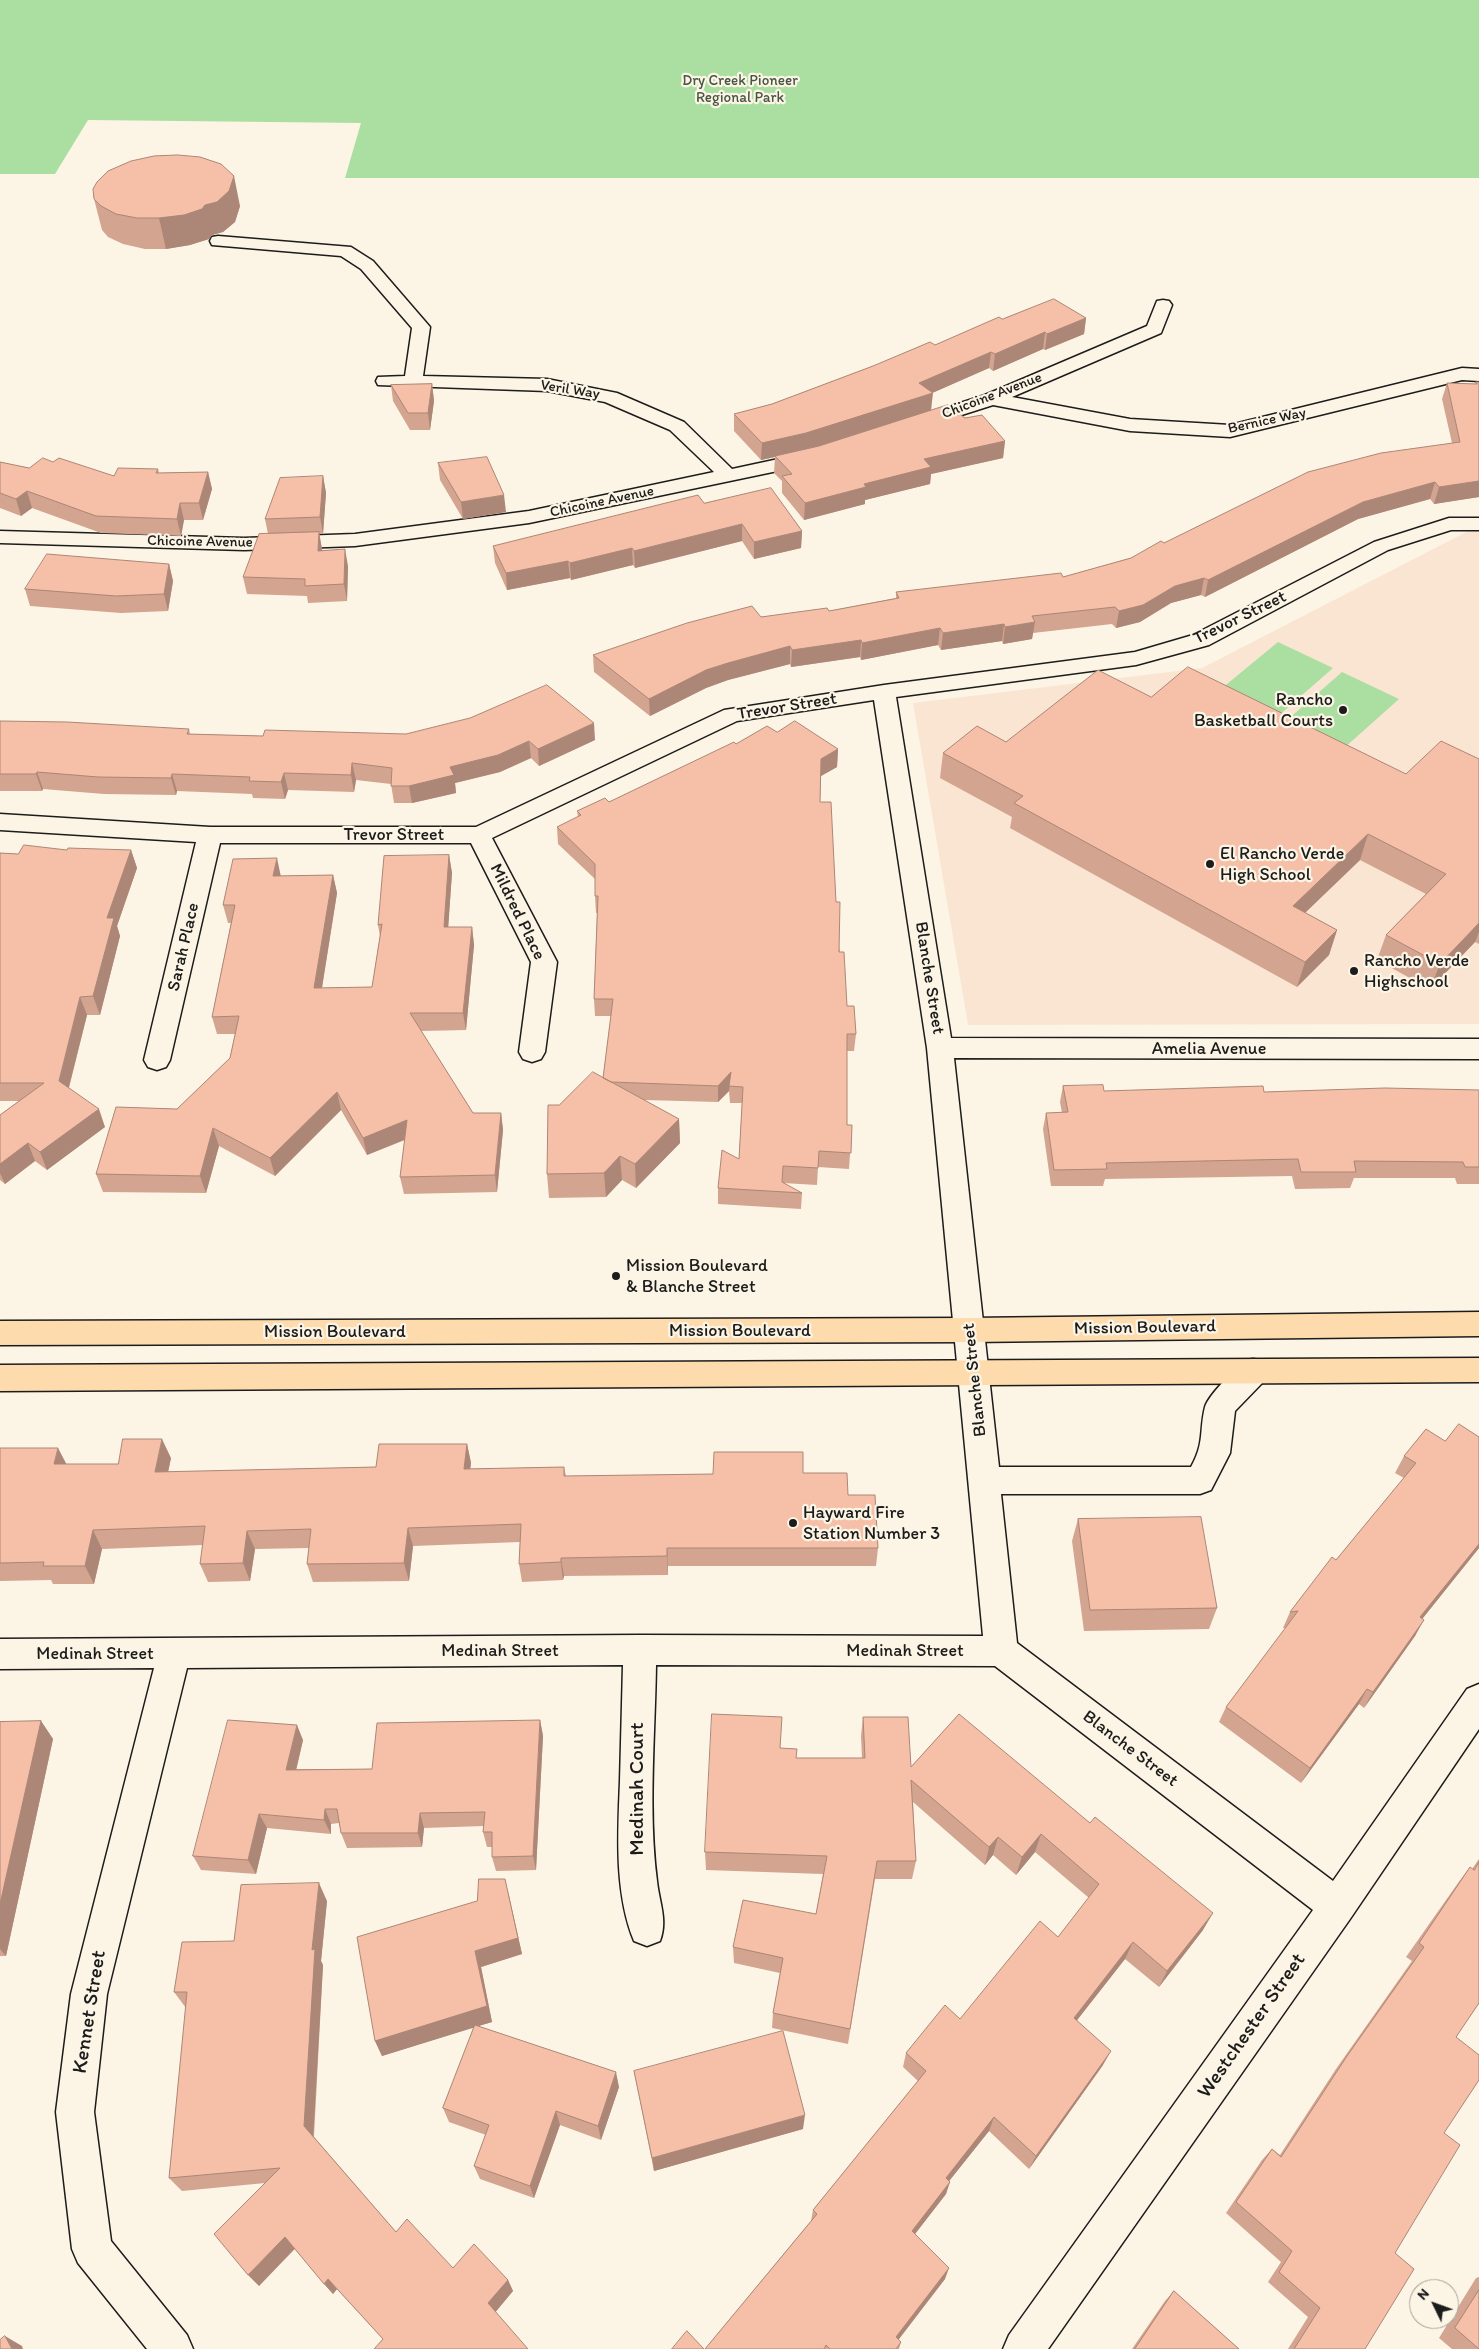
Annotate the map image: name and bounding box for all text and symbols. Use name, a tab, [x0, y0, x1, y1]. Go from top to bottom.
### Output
park label: Dry Creek Pioneer Regional Park	[682, 72, 798, 107]
street label: Chicoine Avenue	[939, 369, 1045, 423]
street label: Veril Way	[539, 376, 601, 404]
street label: Bernice Way	[1226, 404, 1308, 438]
street label: Chicoine Avenue	[548, 482, 656, 522]
street label: Chicoine Avenue	[147, 532, 253, 552]
street label: Trevor Street	[1190, 586, 1290, 650]
street label: Trevor Street	[736, 688, 838, 726]
place label: Rancho Basketball Courts	[1194, 689, 1333, 732]
marker: Rancho Basketball Courts	[1337, 704, 1349, 716]
street label: Trevor Street	[344, 824, 444, 846]
place label: El Rancho Verde High School	[1220, 843, 1344, 886]
marker: El Rancho Verde High School	[1204, 858, 1216, 870]
street label: Mildred Place	[484, 860, 550, 964]
street label: Sarah Place	[163, 901, 205, 993]
street label: Blanche Street	[909, 920, 949, 1036]
place label: Rancho Verde Highschool	[1364, 950, 1469, 992]
marker: Rancho Verde Highschool	[1348, 965, 1360, 977]
street label: Amelia Avenue	[1152, 1038, 1266, 1060]
place label: Mission Boulevard & Blanche Street	[626, 1255, 768, 1298]
marker: Mission Boulevard & Blanche Street	[610, 1270, 622, 1282]
street label: Mission Boulevard	[1074, 1316, 1216, 1340]
street label: Mission Boulevard	[669, 1320, 811, 1342]
street label: Mission Boulevard	[264, 1321, 406, 1343]
street label: Blanche Street	[958, 1322, 992, 1438]
place label: Hayward Fire Station Number 3	[803, 1502, 940, 1545]
marker: Hayward Fire Station Number 3	[787, 1517, 799, 1529]
street label: Medinah Street	[441, 1640, 559, 1662]
street label: Medinah Street	[846, 1640, 964, 1662]
street label: Medinah Street	[36, 1643, 154, 1665]
street label: Blanche Street	[1078, 1706, 1182, 1792]
street label: Medinah Court	[625, 1722, 651, 1856]
street label: Kennet Street	[68, 1949, 112, 2075]
street label: Westchester Street	[1192, 1949, 1312, 2103]
north arrow	[1409, 2279, 1459, 2329]
text: N	[1414, 2285, 1433, 2304]

